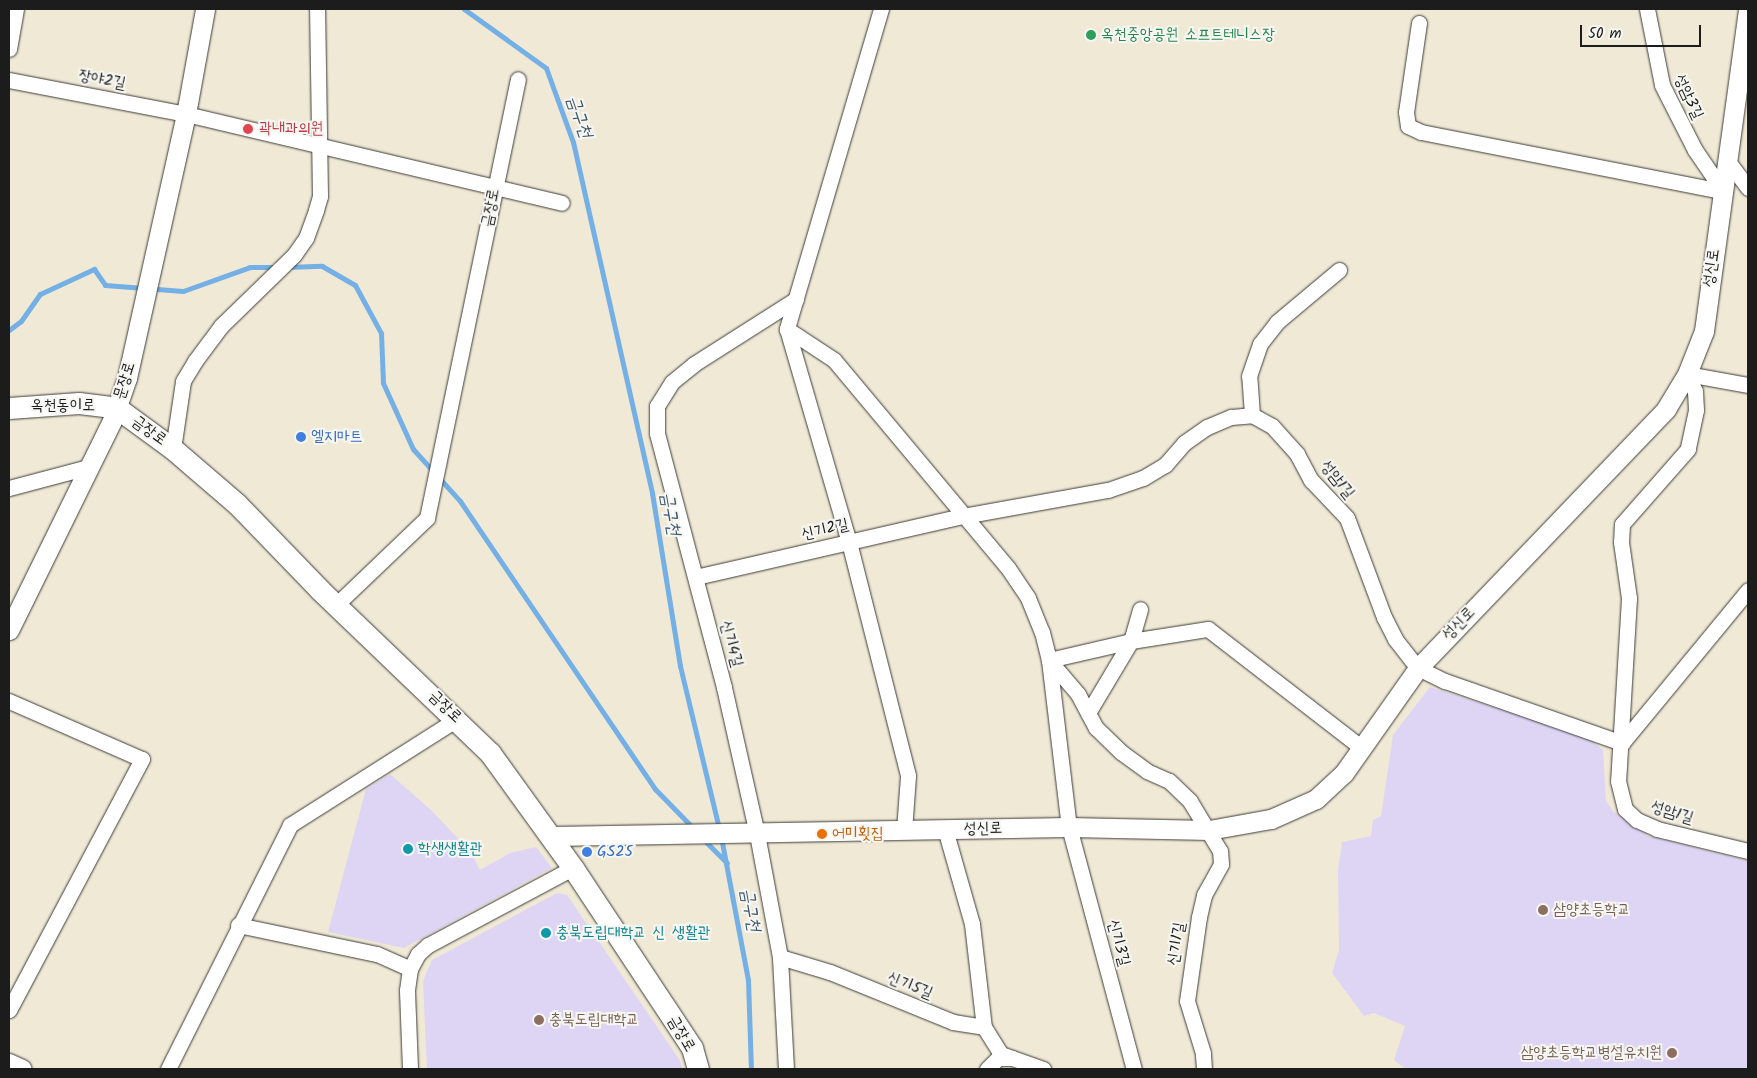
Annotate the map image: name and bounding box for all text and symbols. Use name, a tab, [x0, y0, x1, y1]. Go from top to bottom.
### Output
scale bar	[1582, 15, 1703, 47]
text: 50 m	[1588, 22, 1622, 46]
place label: 옥천중앙공원 소프트테니스장	[1101, 25, 1275, 45]
marker: 옥천중앙공원 소프트테니스장	[1085, 29, 1097, 41]
street label: 장야2길	[77, 66, 127, 94]
street label: 성암3길	[1669, 71, 1707, 123]
water label: 금구천	[561, 93, 595, 141]
place label: 곽내과의원	[259, 119, 323, 139]
marker: 곽내과의원	[241, 122, 255, 136]
street label: 금장로	[478, 187, 504, 229]
street label: 성신로	[1700, 248, 1724, 288]
street label: 문장로	[110, 360, 140, 402]
street label: 옥천동이로	[31, 396, 95, 416]
street label: 금장로	[128, 412, 170, 450]
place label: 엘지마트	[311, 427, 362, 447]
marker: 엘지마트	[295, 431, 307, 443]
street label: 성암1길	[1316, 457, 1358, 503]
water label: 금구천	[655, 491, 683, 537]
street label: 신기2길	[799, 515, 851, 545]
street label: 성신로	[1439, 603, 1479, 645]
street label: 신기4길	[716, 619, 746, 669]
street label: 금장로	[424, 687, 466, 727]
street label: 성암1길	[1648, 797, 1696, 829]
street label: 성신로	[964, 819, 1002, 839]
place label: 어미횟집	[832, 824, 884, 844]
marker: 어미횟집	[816, 828, 828, 840]
place label: 학생생활관	[418, 839, 482, 859]
place label: GS25	[597, 842, 633, 862]
marker: 학생생활관	[402, 843, 414, 855]
marker: GS25	[581, 846, 593, 858]
water label: 금구천	[735, 887, 763, 933]
place label: 삼양초등학교	[1553, 900, 1630, 920]
marker: 삼양초등학교	[1537, 904, 1549, 916]
street label: 신기3길	[1103, 917, 1133, 969]
street label: 신기1길	[1164, 921, 1190, 967]
place label: 충북도립대학교 신 생활관	[556, 923, 710, 943]
marker: 충북도립대학교 신 생활관	[540, 927, 552, 939]
street label: 신기5길	[885, 968, 935, 1004]
place label: 충북도립대학교	[549, 1010, 639, 1030]
street label: 금장로	[663, 1012, 699, 1056]
marker: 충북도립대학교	[533, 1014, 545, 1026]
place label: 삼양초등학교병설유치원	[1520, 1043, 1662, 1063]
marker: 삼양초등학교병설유치원	[1666, 1047, 1678, 1059]

